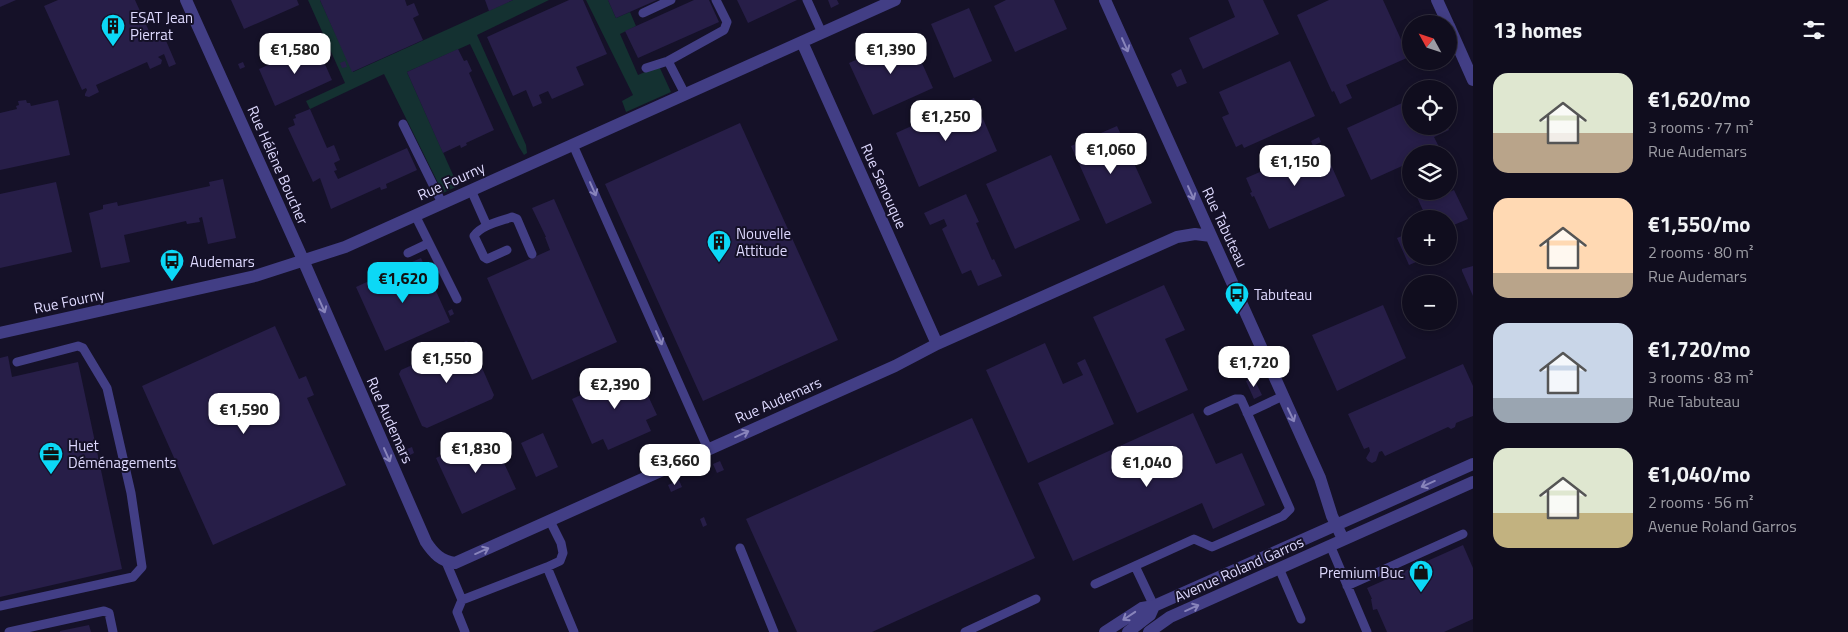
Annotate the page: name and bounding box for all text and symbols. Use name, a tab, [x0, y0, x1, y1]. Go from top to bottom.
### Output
place label: ESAT Jean Pierrat	[130, 6, 193, 46]
building icon: ESAT Jean Pierrat	[100, 13, 126, 47]
text: 13 homes	[1493, 14, 1582, 46]
north arrow	[1402, 15, 1458, 70]
map controls	[1402, 15, 1457, 330]
icon: filters	[1800, 16, 1828, 44]
pin: €1,580	[254, 32, 336, 75]
pin: €1,390	[850, 32, 932, 75]
text: €1,580	[270, 37, 320, 61]
text: €1,390	[866, 37, 916, 61]
one-way arrow	[1121, 37, 1131, 52]
button: locate	[1402, 80, 1457, 135]
text: €1,620/mo	[1648, 83, 1750, 115]
icon: home	[1533, 93, 1593, 153]
pin: €1,250	[905, 100, 987, 142]
street label: Rue Hélène Boucher	[241, 102, 315, 228]
text: €1,250	[921, 104, 971, 128]
text: 3 rooms · 77 m²	[1648, 115, 1753, 139]
pin: €1,060	[1070, 132, 1152, 175]
text: €1,060	[1086, 137, 1136, 161]
text: Rue Audemars	[1648, 139, 1747, 163]
street label: Rue Senouque	[855, 140, 913, 232]
pin: €1,150	[1254, 144, 1336, 187]
button: layers	[1402, 145, 1457, 200]
text: €1,150	[1270, 149, 1320, 173]
street label: Rue Fourny	[413, 156, 489, 206]
one-way arrow	[588, 181, 598, 196]
street label: Rue Tabuteau	[1196, 183, 1254, 271]
one-way arrow	[1187, 185, 1197, 200]
text: €1,550/mo	[1648, 208, 1750, 240]
button: +	[1402, 210, 1457, 265]
icon: home	[1533, 218, 1593, 278]
place label: Nouvelle Attitude	[736, 222, 791, 262]
building icon: Nouvelle Attitude	[706, 229, 732, 263]
text: 2 rooms · 80 m²	[1648, 240, 1753, 264]
bus stop icon: Audemars	[159, 248, 185, 282]
place label: Audemars	[190, 250, 255, 273]
pin: €1,620	[362, 262, 444, 304]
text: Rue Audemars	[1648, 264, 1747, 288]
text: €1,620	[378, 266, 428, 290]
button: −	[1402, 275, 1457, 330]
bus stop icon: Tabuteau	[1224, 281, 1250, 315]
street label: Rue Fourny	[31, 282, 107, 320]
place label: Tabuteau	[1254, 283, 1312, 306]
one-way arrow	[318, 298, 328, 313]
one-way arrow	[654, 330, 664, 345]
text: €1,720/mo	[1648, 333, 1750, 365]
pin: €1,550	[406, 342, 488, 384]
icon: home	[1533, 343, 1593, 403]
text: €1,550	[422, 346, 472, 370]
pin: €1,720	[1213, 346, 1295, 388]
text: €1,720	[1229, 350, 1279, 374]
text: 3 rooms · 83 m²	[1648, 365, 1753, 389]
pin: €2,390	[574, 368, 656, 410]
street label: Rue Audemars	[731, 371, 825, 429]
text: €2,390	[590, 372, 640, 396]
street label: Rue Audemars	[361, 373, 419, 467]
text: Rue Tabuteau	[1648, 389, 1740, 413]
pin: €1,590	[203, 392, 285, 435]
text: €1,590	[219, 397, 269, 421]
one-way arrow	[1287, 407, 1297, 422]
one-way arrow	[734, 429, 749, 439]
pin: €1,830	[435, 432, 517, 474]
place label: Huet Déménagements	[68, 434, 177, 474]
text: €1,830	[451, 436, 501, 460]
office icon: Huet Déménagements	[38, 441, 64, 475]
pin: €3,660	[634, 444, 716, 486]
pin: €1,040	[1106, 446, 1188, 488]
one-way arrow	[383, 447, 393, 462]
text: €3,660	[650, 448, 700, 472]
text: €1,040	[1122, 450, 1172, 474]
text: €1,040/mo	[1648, 458, 1750, 490]
icon: home	[1533, 468, 1593, 528]
one-way arrow	[1421, 479, 1436, 489]
text: 2 rooms · 56 m²	[1648, 490, 1753, 514]
text: Avenue Roland Garros	[1648, 514, 1797, 538]
street label: Avenue Roland Garros	[1171, 530, 1307, 608]
one-way arrow	[474, 546, 489, 556]
shop icon: Premium Buc	[1408, 559, 1434, 593]
place label: Premium Buc	[1319, 561, 1404, 584]
one-way arrow	[1184, 602, 1199, 612]
one-way arrow	[1122, 612, 1136, 622]

